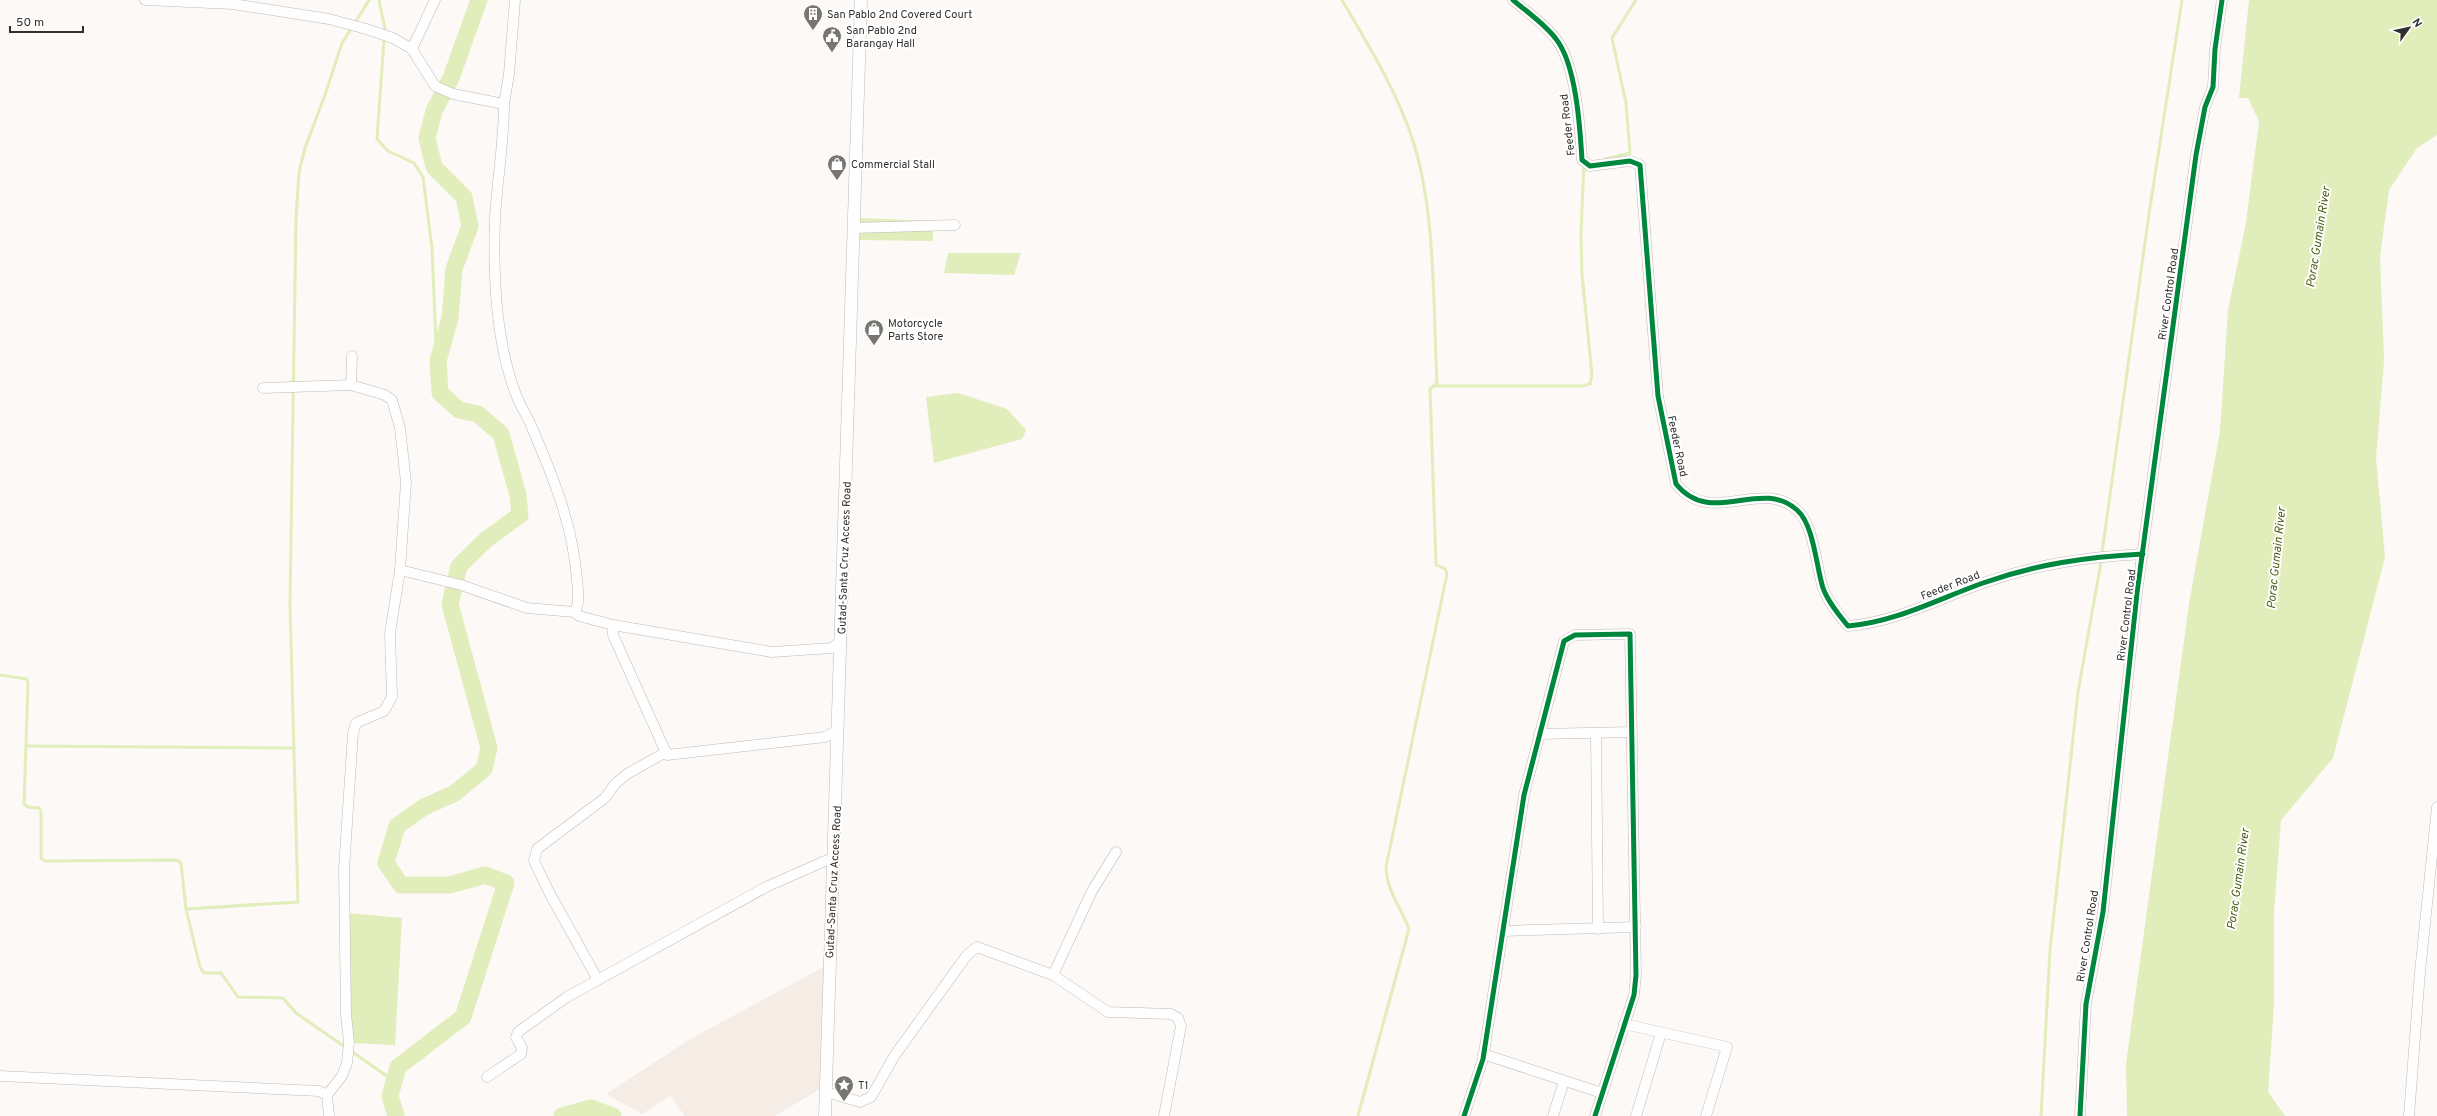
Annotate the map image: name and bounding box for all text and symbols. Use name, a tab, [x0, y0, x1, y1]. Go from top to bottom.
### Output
building icon: San Pablo 2nd Covered Court	[802, 3, 824, 31]
scale bar	[10, 8, 83, 34]
place label: San Pablo 2nd Covered Court	[827, 8, 972, 22]
north arrow	[2389, 8, 2429, 48]
text: 50 m	[16, 15, 44, 31]
text: N	[2409, 16, 2425, 30]
place label: San Pablo 2nd Barangay Hall	[846, 24, 917, 51]
public building icon: San Pablo 2nd Barangay Hall	[821, 25, 843, 53]
street label: Feeder Road	[1557, 93, 1579, 157]
shop icon: Commercial Stall	[826, 153, 848, 181]
place label: Commercial Stall	[851, 158, 935, 172]
water label: Porac Gumain River	[2303, 184, 2335, 289]
street label: River Control Road	[2156, 247, 2182, 341]
place label: Motorcycle Parts Store	[888, 317, 944, 344]
shop icon: Motorcycle Parts Store	[863, 318, 885, 346]
street label: Feeder Road	[1664, 414, 1690, 478]
street label: Gutad-Santa Cruz Access Road	[835, 481, 855, 635]
water label: Porac Gumain River	[2264, 505, 2290, 610]
street label: Feeder Road	[1919, 568, 1982, 604]
street label: River Control Road	[2114, 568, 2140, 662]
street label: Gutad-Santa Cruz Access Road	[823, 805, 845, 959]
water label: Porac Gumain River	[2224, 826, 2254, 931]
street label: River Control Road	[2074, 889, 2102, 983]
place icon: T1	[833, 1074, 855, 1102]
place label: T1	[858, 1079, 869, 1093]

